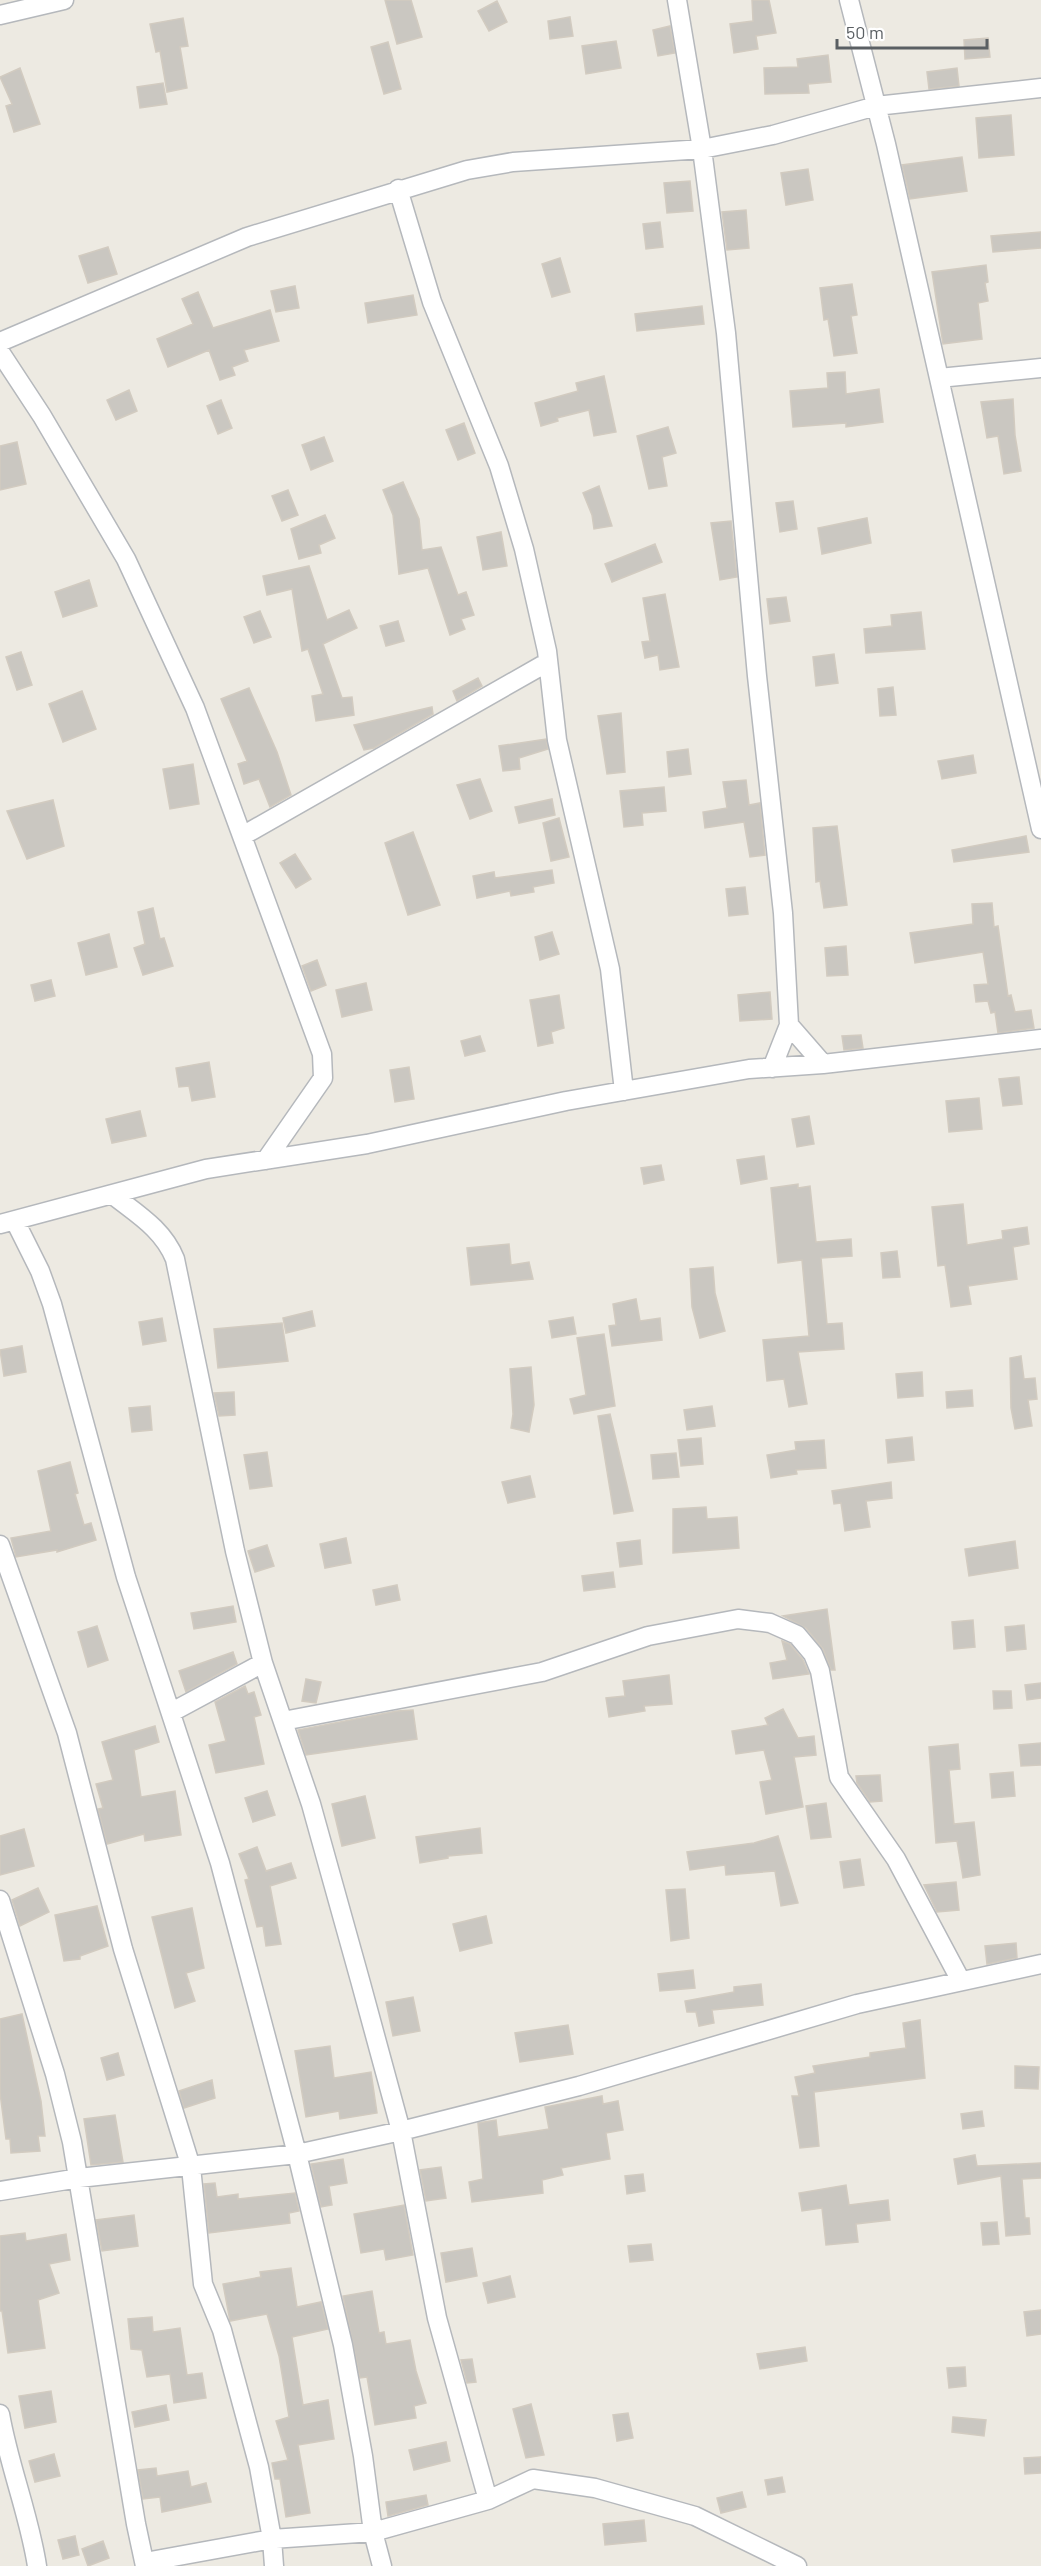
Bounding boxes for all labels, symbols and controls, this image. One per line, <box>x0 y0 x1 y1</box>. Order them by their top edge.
scale bar <box>837 12 987 50</box>
text: 50 m <box>846 21 884 43</box>

